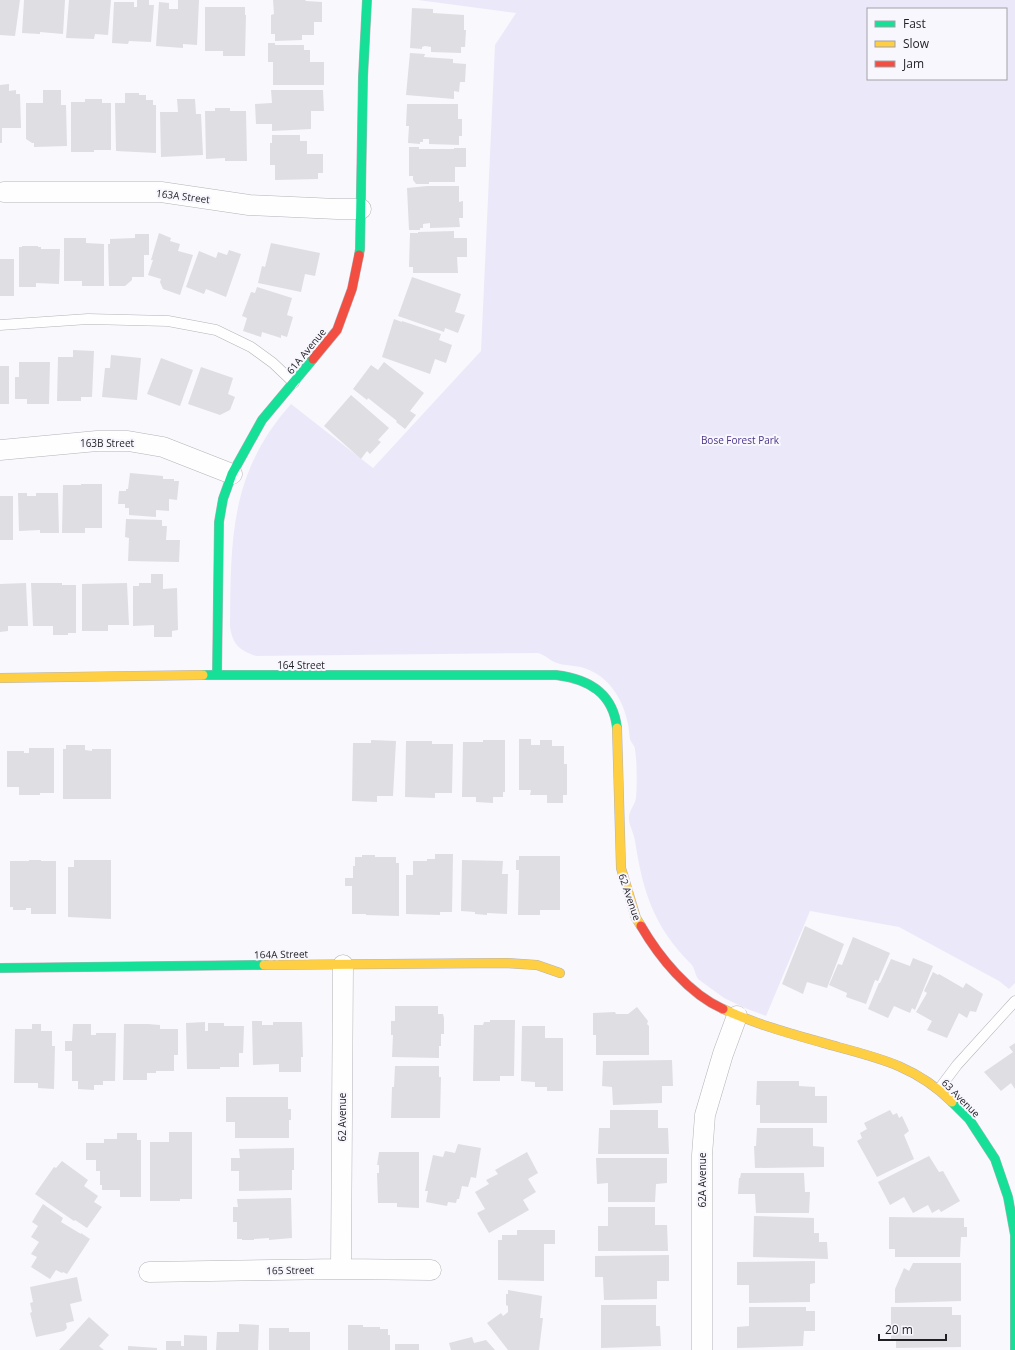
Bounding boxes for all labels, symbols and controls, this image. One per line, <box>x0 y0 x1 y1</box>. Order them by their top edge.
legend <box>867 8 1007 80</box>
text: Fast <box>903 15 926 32</box>
text: Slow <box>903 35 930 52</box>
text: Jam <box>902 55 924 72</box>
street label: 163A Street <box>155 186 211 206</box>
street label: 61A Avenue <box>283 325 329 377</box>
park label: Bose Forest Park <box>701 433 780 447</box>
street label: 163B Street <box>80 436 135 450</box>
street label: 164 Street <box>277 658 325 672</box>
street label: 62 Avenue <box>615 872 645 923</box>
street label: 164A Street <box>254 947 309 961</box>
street label: 63 Avenue <box>939 1076 983 1120</box>
street label: 62 Avenue <box>335 1092 349 1141</box>
street label: 62A Avenue <box>695 1152 709 1208</box>
street label: 165 Street <box>266 1263 314 1277</box>
scale bar <box>879 1316 946 1342</box>
text: 20 m <box>885 1321 913 1338</box>

